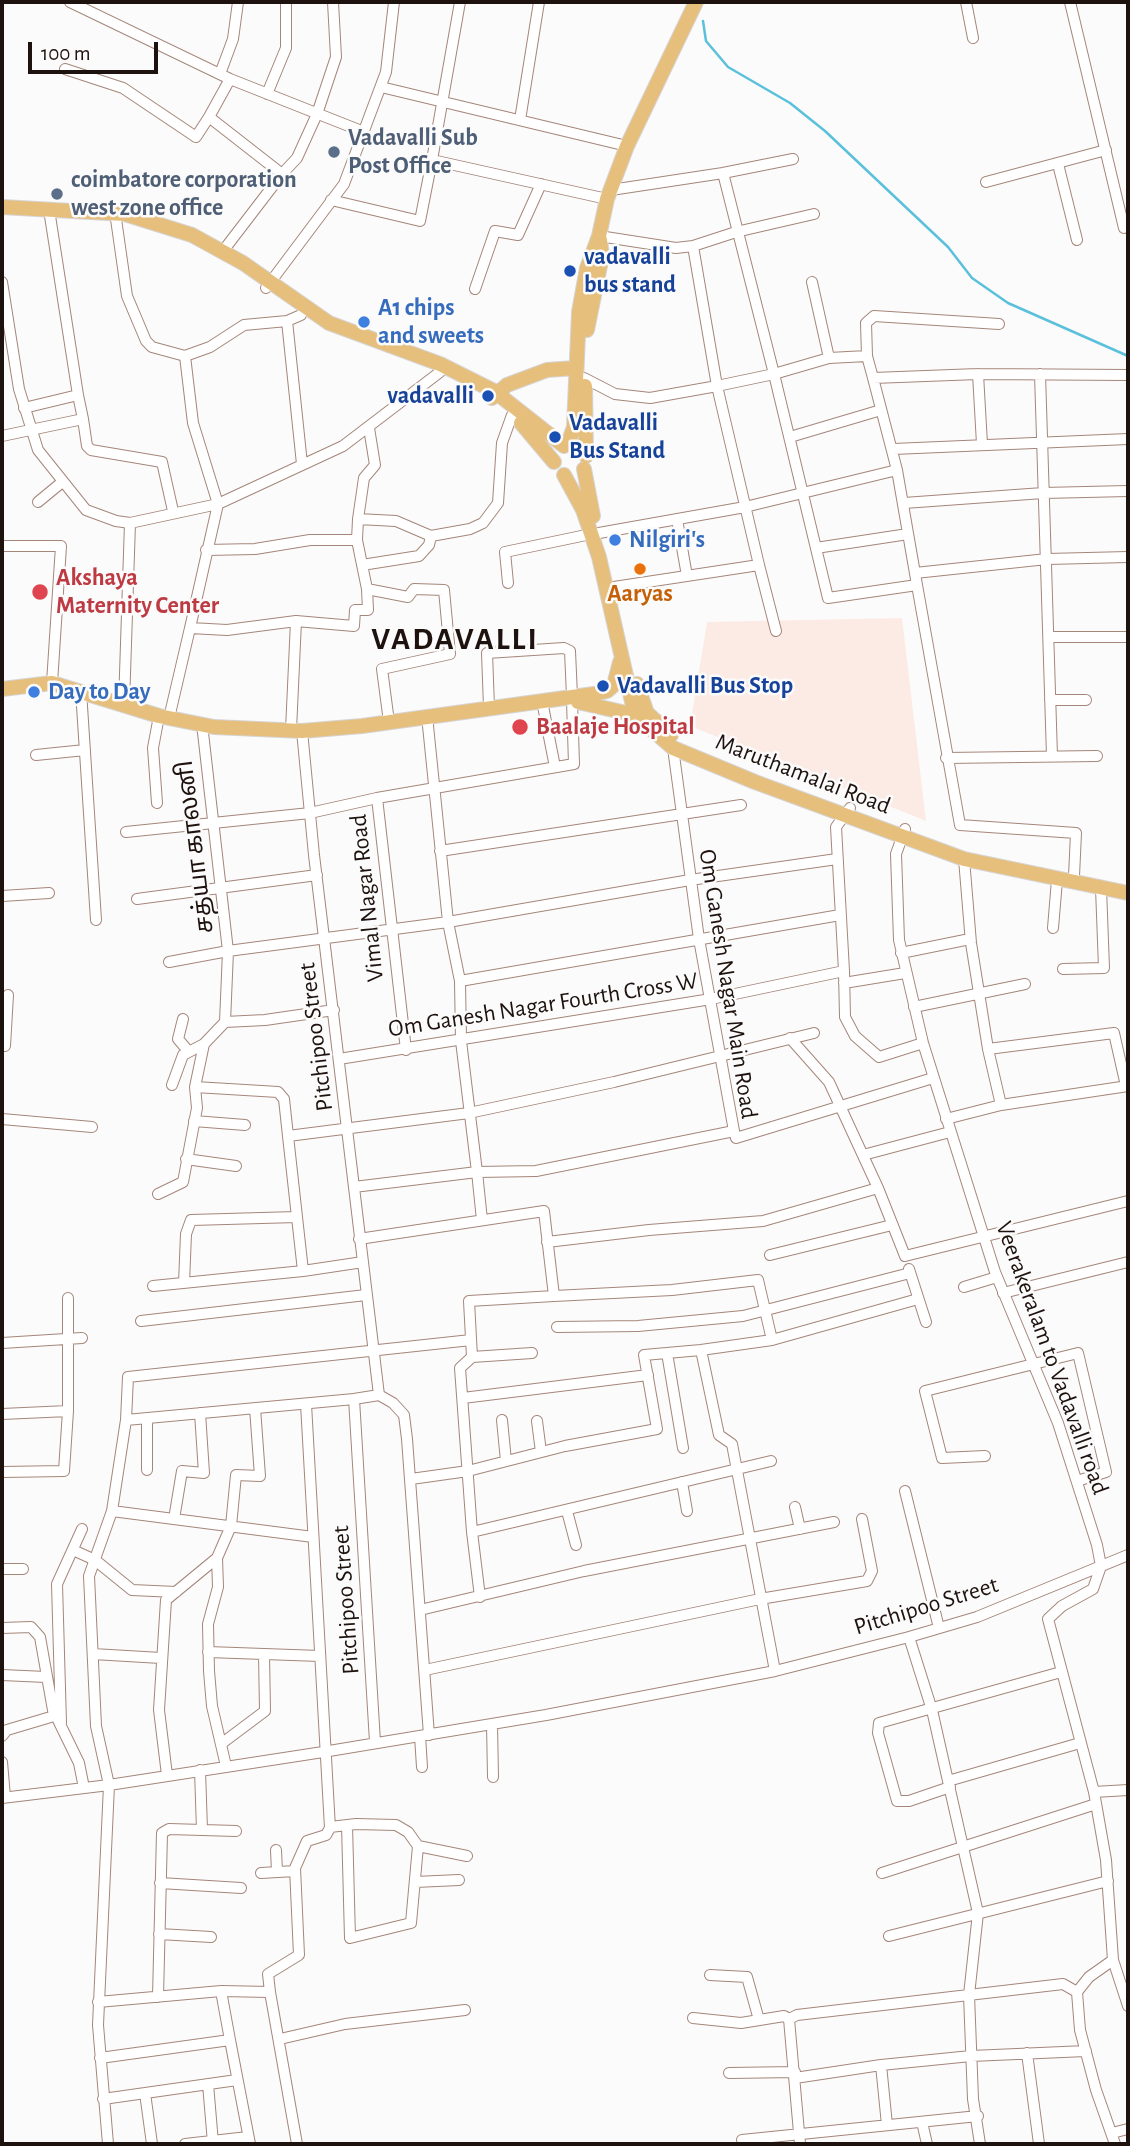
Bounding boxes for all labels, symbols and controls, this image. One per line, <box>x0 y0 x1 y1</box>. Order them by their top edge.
scale bar <box>32 28 161 72</box>
text: 100 m <box>41 43 91 64</box>
place label: Vadavalli Sub Post Office <box>348 124 478 180</box>
marker: Vadavalli Sub Post Office <box>326 144 342 160</box>
place label: coimbatore corporation west zone office <box>71 166 297 222</box>
marker: coimbatore corporation west zone office <box>49 186 65 202</box>
place label: vadavalli bus stand <box>584 243 676 299</box>
marker: vadavalli bus stand <box>562 263 578 279</box>
place label: A1 chips and sweets <box>378 294 484 350</box>
marker: A1 chips and sweets <box>356 314 372 330</box>
place label: vadavalli <box>387 382 474 410</box>
marker: vadavalli <box>480 388 496 404</box>
place label: Vadavalli Bus Stand <box>569 409 665 465</box>
marker: Vadavalli Bus Stand <box>547 429 563 445</box>
place label: Nilgiri's <box>629 526 705 554</box>
marker: Nilgiri's <box>607 532 623 548</box>
marker: Aaryas <box>632 561 648 577</box>
place label: Akshaya Maternity Center <box>56 564 219 620</box>
place label: Aaryas <box>607 580 673 608</box>
marker: Akshaya Maternity Center <box>30 582 50 602</box>
district label: VADAVALLI <box>372 620 538 658</box>
place label: Vadavalli Bus Stop <box>617 672 793 700</box>
place label: Day to Day <box>48 678 151 706</box>
marker: Vadavalli Bus Stop <box>595 678 611 694</box>
marker: Day to Day <box>26 684 42 700</box>
place label: Baalaje Hospital <box>536 713 695 741</box>
marker: Baalaje Hospital <box>510 717 530 737</box>
street label: Maruthamalai Road <box>711 727 895 821</box>
street label: சத்யா காலனி <box>170 759 220 935</box>
street label: Vimal Nagar Road <box>344 813 390 983</box>
street label: Om Ganesh Nagar Main Road <box>692 847 764 1121</box>
street label: Pitchipoo Street <box>293 961 339 1113</box>
street label: Om Ganesh Nagar Fourth Cross W <box>386 966 700 1044</box>
street label: Veerakeralam to Vadavalli road <box>989 1218 1115 1498</box>
street label: Pitchipoo Street <box>326 1524 366 1676</box>
street label: Pitchipoo Street <box>850 1570 1002 1642</box>

